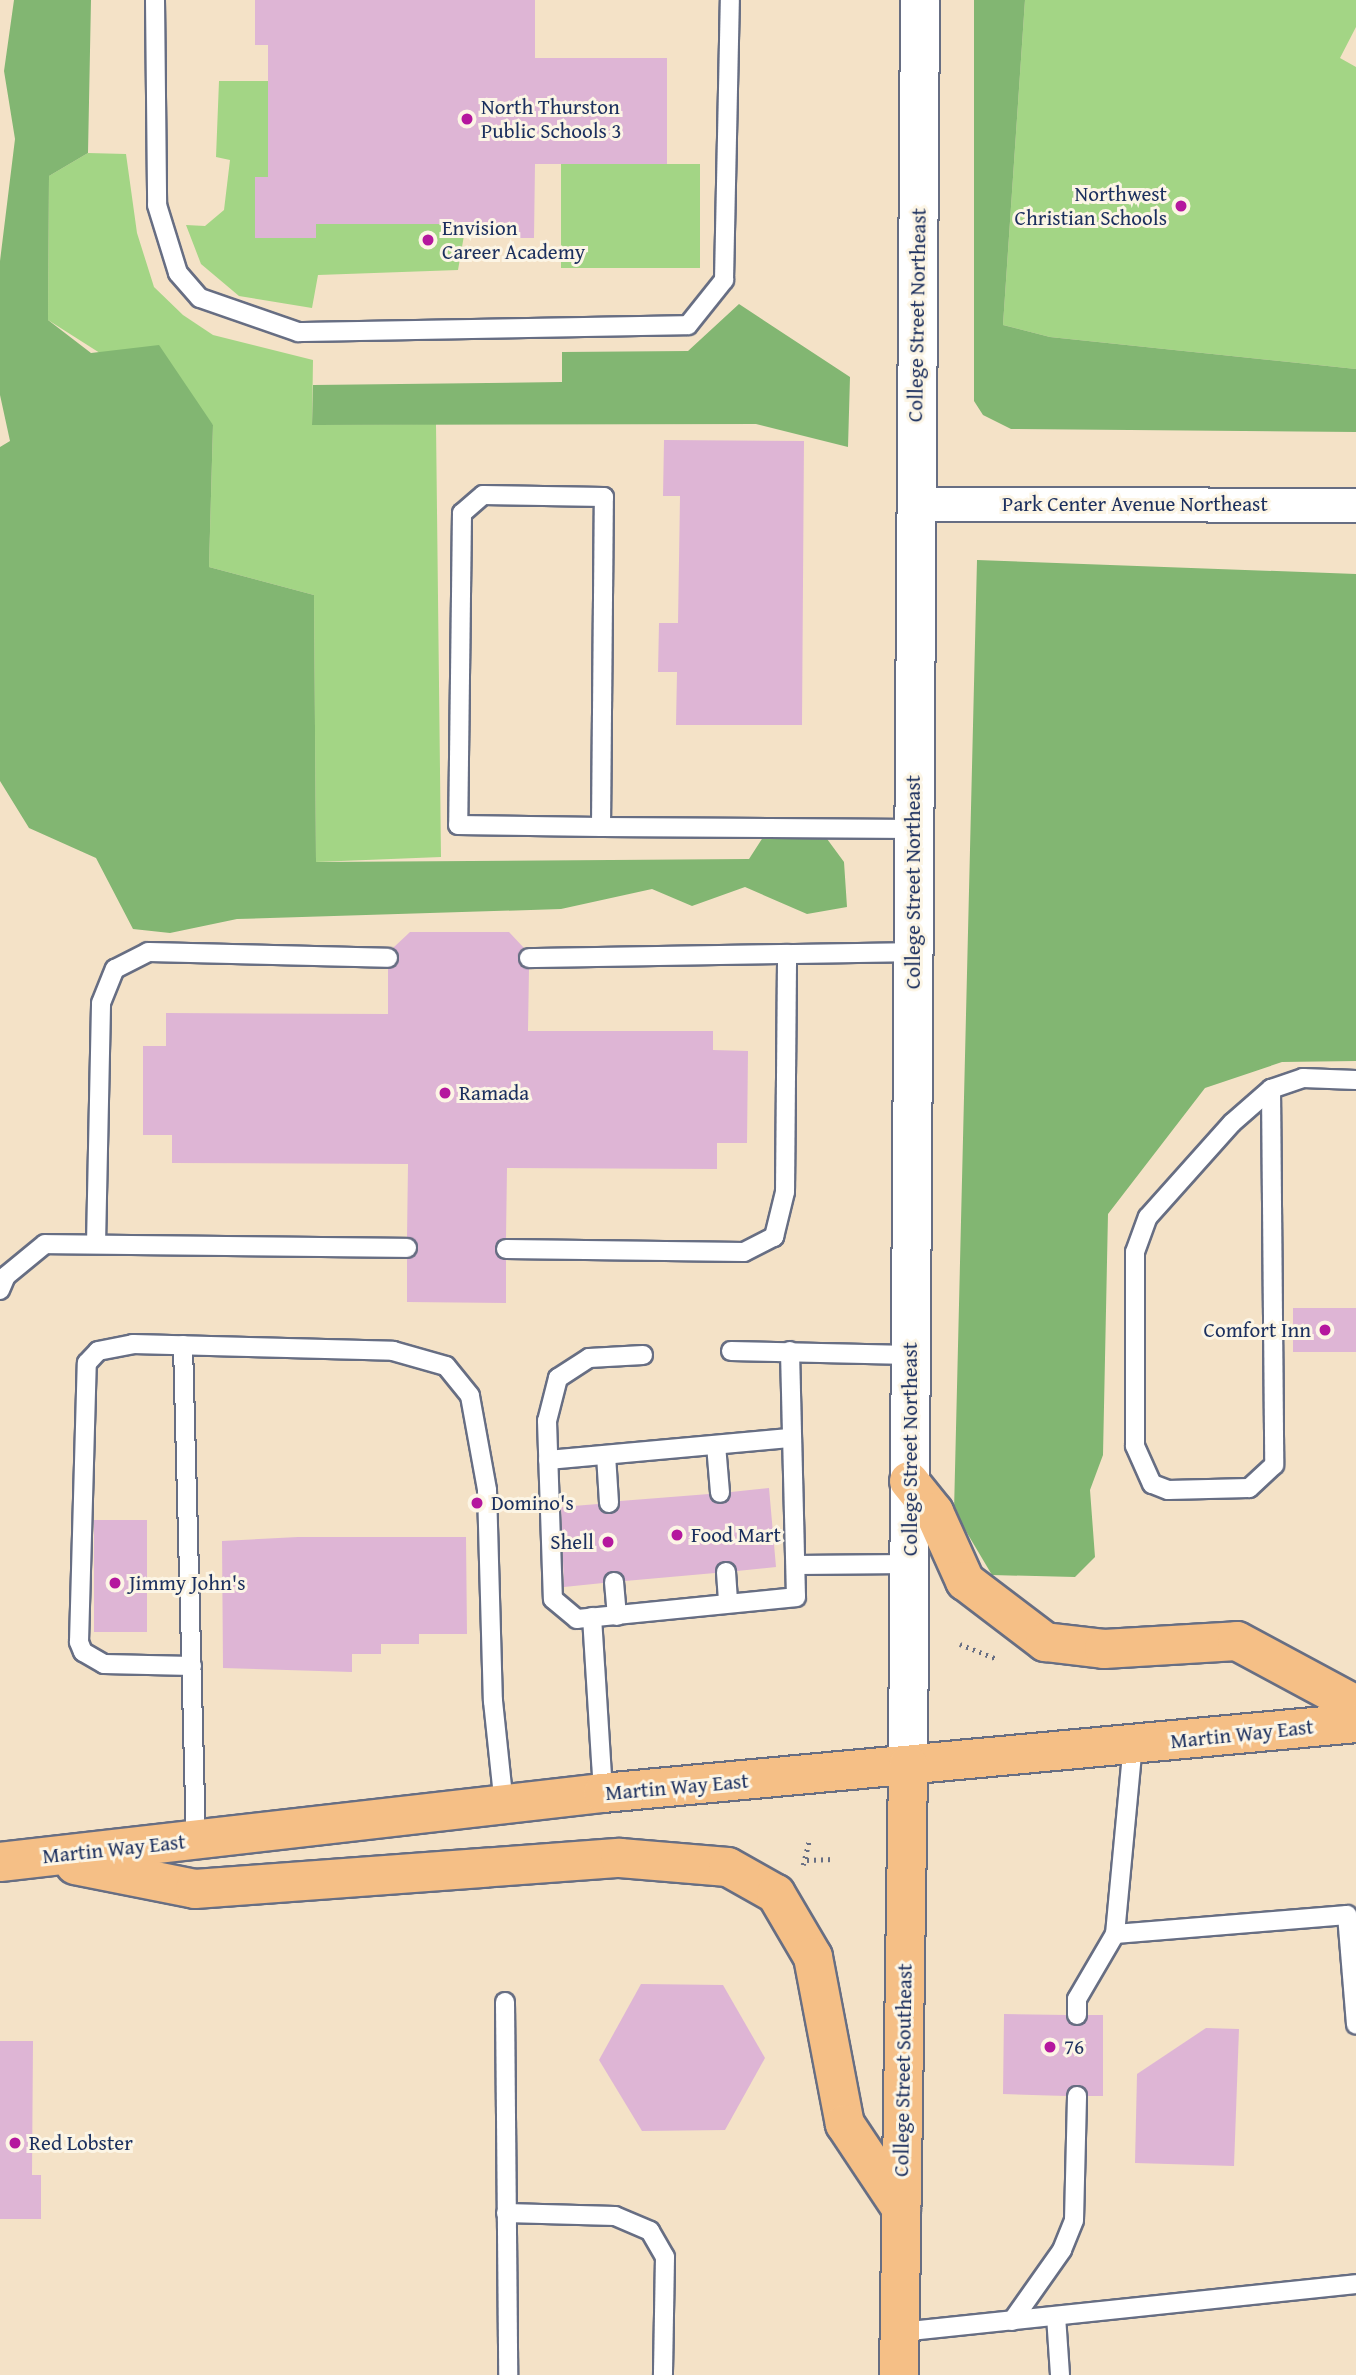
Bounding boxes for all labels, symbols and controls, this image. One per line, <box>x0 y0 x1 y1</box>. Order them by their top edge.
place label: North Thurston Public Schools 3 <box>481 94 622 144</box>
marker: North Thurston Public Schools 3 <box>459 111 475 127</box>
place label: Northwest Christian Schools <box>1015 181 1167 231</box>
marker: Northwest Christian Schools <box>1173 198 1189 214</box>
street label: College Street Northeast <box>903 208 931 422</box>
place label: Envision Career Academy <box>442 215 585 265</box>
marker: Envision Career Academy <box>420 232 436 248</box>
street label: Park Center Avenue Northeast <box>1002 491 1268 517</box>
street label: College Street Northeast <box>900 775 926 989</box>
place label: Ramada <box>459 1080 529 1106</box>
marker: Ramada <box>437 1085 453 1101</box>
place label: Comfort Inn <box>1204 1317 1311 1343</box>
marker: Comfort Inn <box>1317 1322 1333 1338</box>
street label: College Street Northeast <box>897 1342 923 1556</box>
place label: Domino's <box>491 1490 574 1516</box>
marker: Domino's <box>469 1495 485 1511</box>
place label: Food Mart <box>691 1522 781 1548</box>
marker: Food Mart <box>669 1527 685 1543</box>
place label: Shell <box>550 1529 594 1555</box>
marker: Shell <box>600 1534 616 1550</box>
place label: Jimmy John's <box>129 1570 246 1596</box>
marker: Jimmy John's <box>107 1575 123 1591</box>
street label: Martin Way East <box>1169 1714 1315 1754</box>
street label: Martin Way East <box>604 1768 750 1806</box>
street label: Martin Way East <box>41 1829 187 1869</box>
street label: College Street Southeast <box>889 1963 917 2177</box>
place label: 76 <box>1064 2034 1084 2060</box>
marker: 76 <box>1042 2039 1058 2055</box>
place label: Red Lobster <box>29 2130 133 2156</box>
marker: Red Lobster <box>7 2135 23 2151</box>

